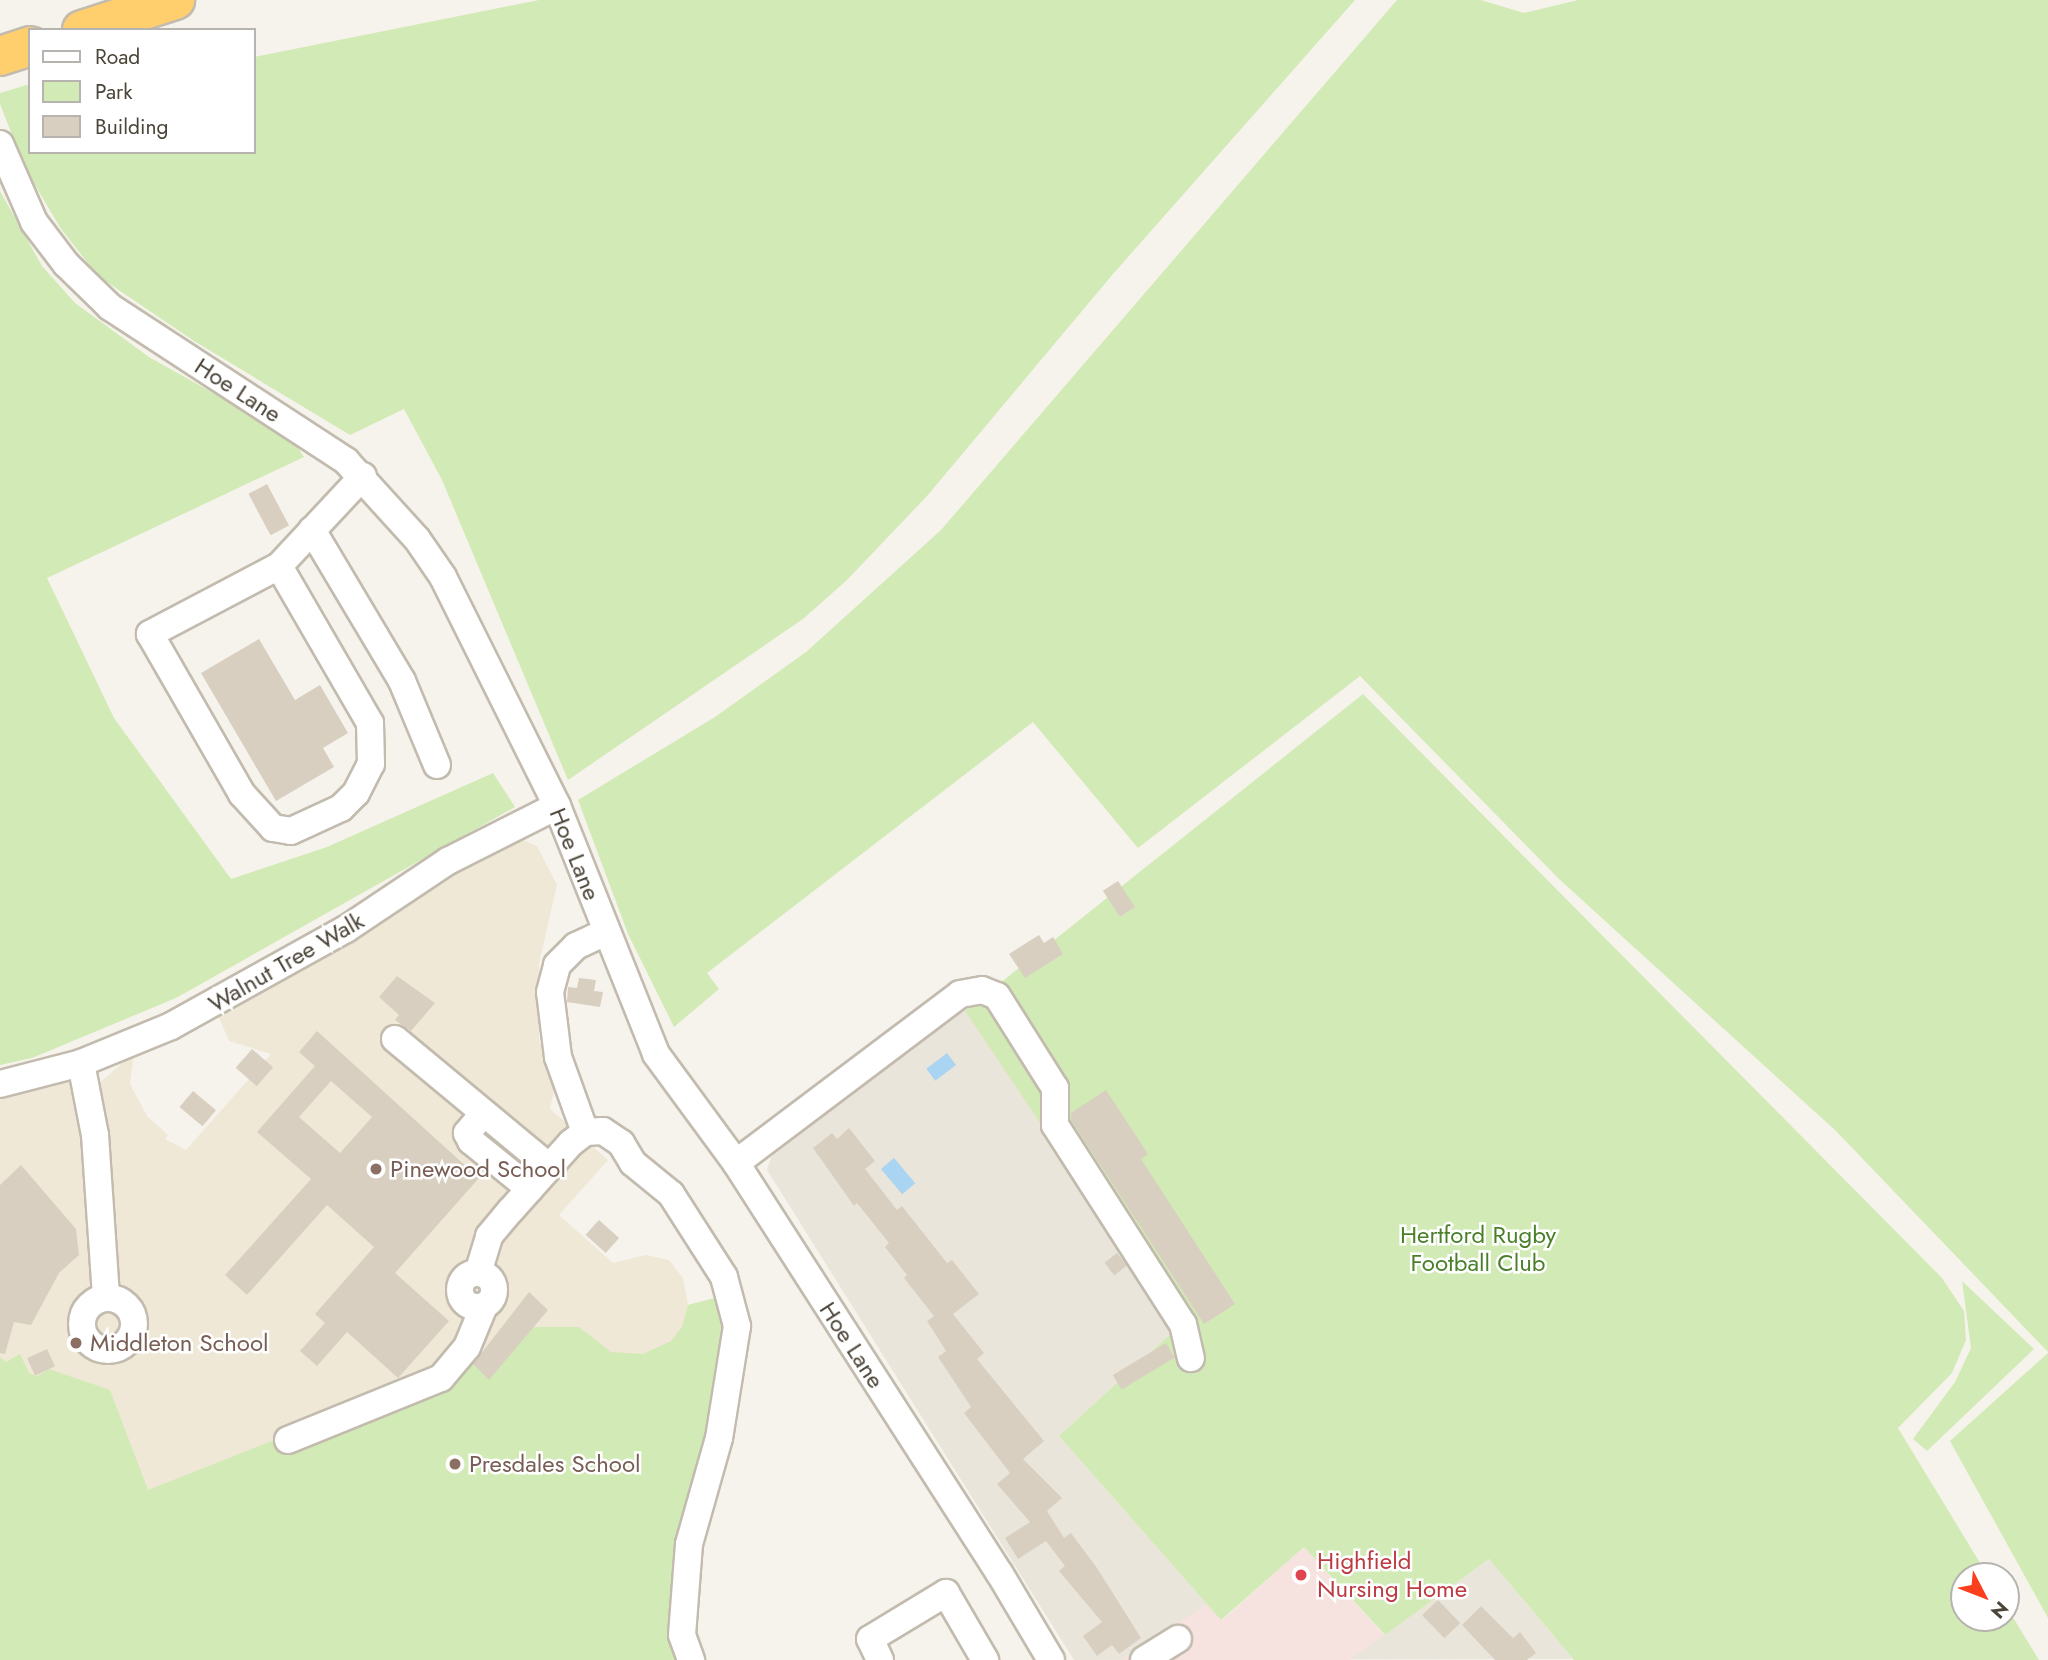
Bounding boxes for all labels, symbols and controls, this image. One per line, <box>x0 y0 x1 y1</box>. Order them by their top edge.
legend <box>28 28 256 154</box>
text: Road <box>95 42 140 72</box>
text: Park <box>95 77 132 107</box>
text: Building <box>95 112 168 142</box>
street label: Hoe Lane <box>189 351 287 429</box>
street label: Hoe Lane <box>543 804 607 904</box>
street label: Walnut Tree Walk <box>203 906 369 1018</box>
place label: Pinewood School <box>390 1155 566 1183</box>
marker: Pinewood School <box>368 1161 384 1177</box>
park label: Hertford Rugby Football Club <box>1400 1221 1556 1277</box>
street label: Hoe Lane <box>813 1296 891 1394</box>
place label: Middleton School <box>90 1329 269 1357</box>
marker: Middleton School <box>68 1335 84 1351</box>
place label: Presdales School <box>469 1450 641 1478</box>
marker: Presdales School <box>447 1456 463 1472</box>
place label: Highfield Nursing Home <box>1317 1547 1467 1603</box>
north arrow <box>1950 1562 2020 1632</box>
marker: Highfield Nursing Home <box>1291 1565 1311 1585</box>
text: N <box>1984 1595 2015 1625</box>

